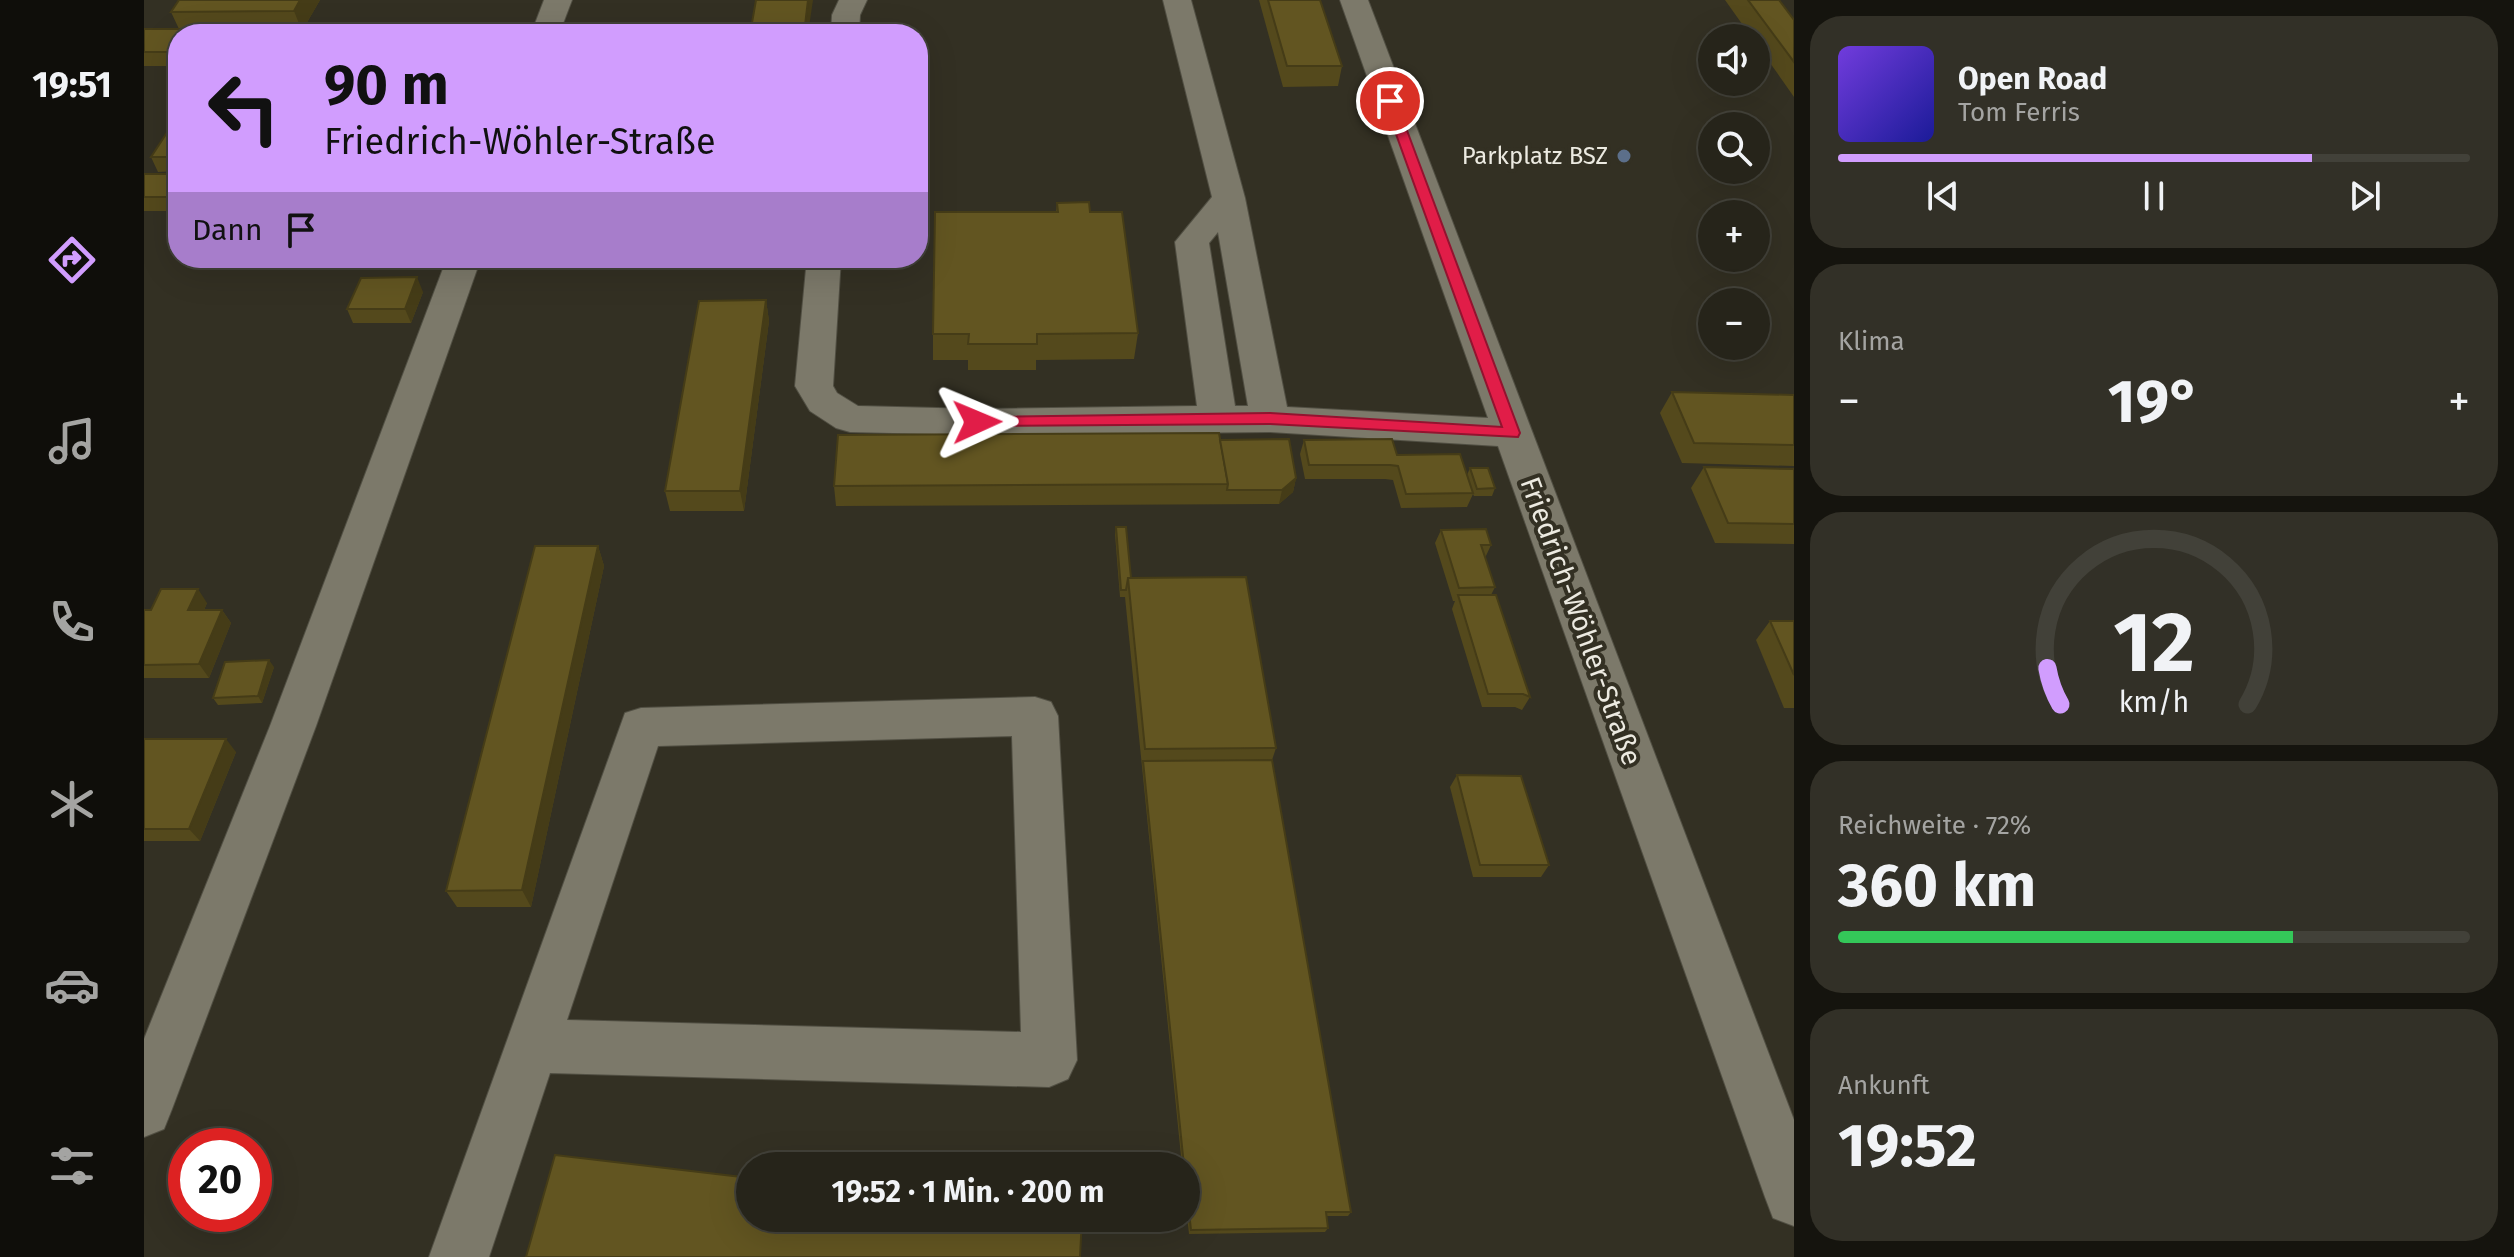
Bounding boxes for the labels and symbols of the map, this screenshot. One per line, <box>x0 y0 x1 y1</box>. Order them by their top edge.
pin <box>1356 67 1424 135</box>
place label: Parkplatz BSZ <box>1462 142 1608 170</box>
marker: Parkplatz BSZ <box>1615 147 1633 165</box>
position arrow <box>935 380 1019 464</box>
street label: Friedrich-Wöhler-Straße <box>1513 472 1649 770</box>
speed limit sign: 20 <box>168 1128 272 1232</box>

